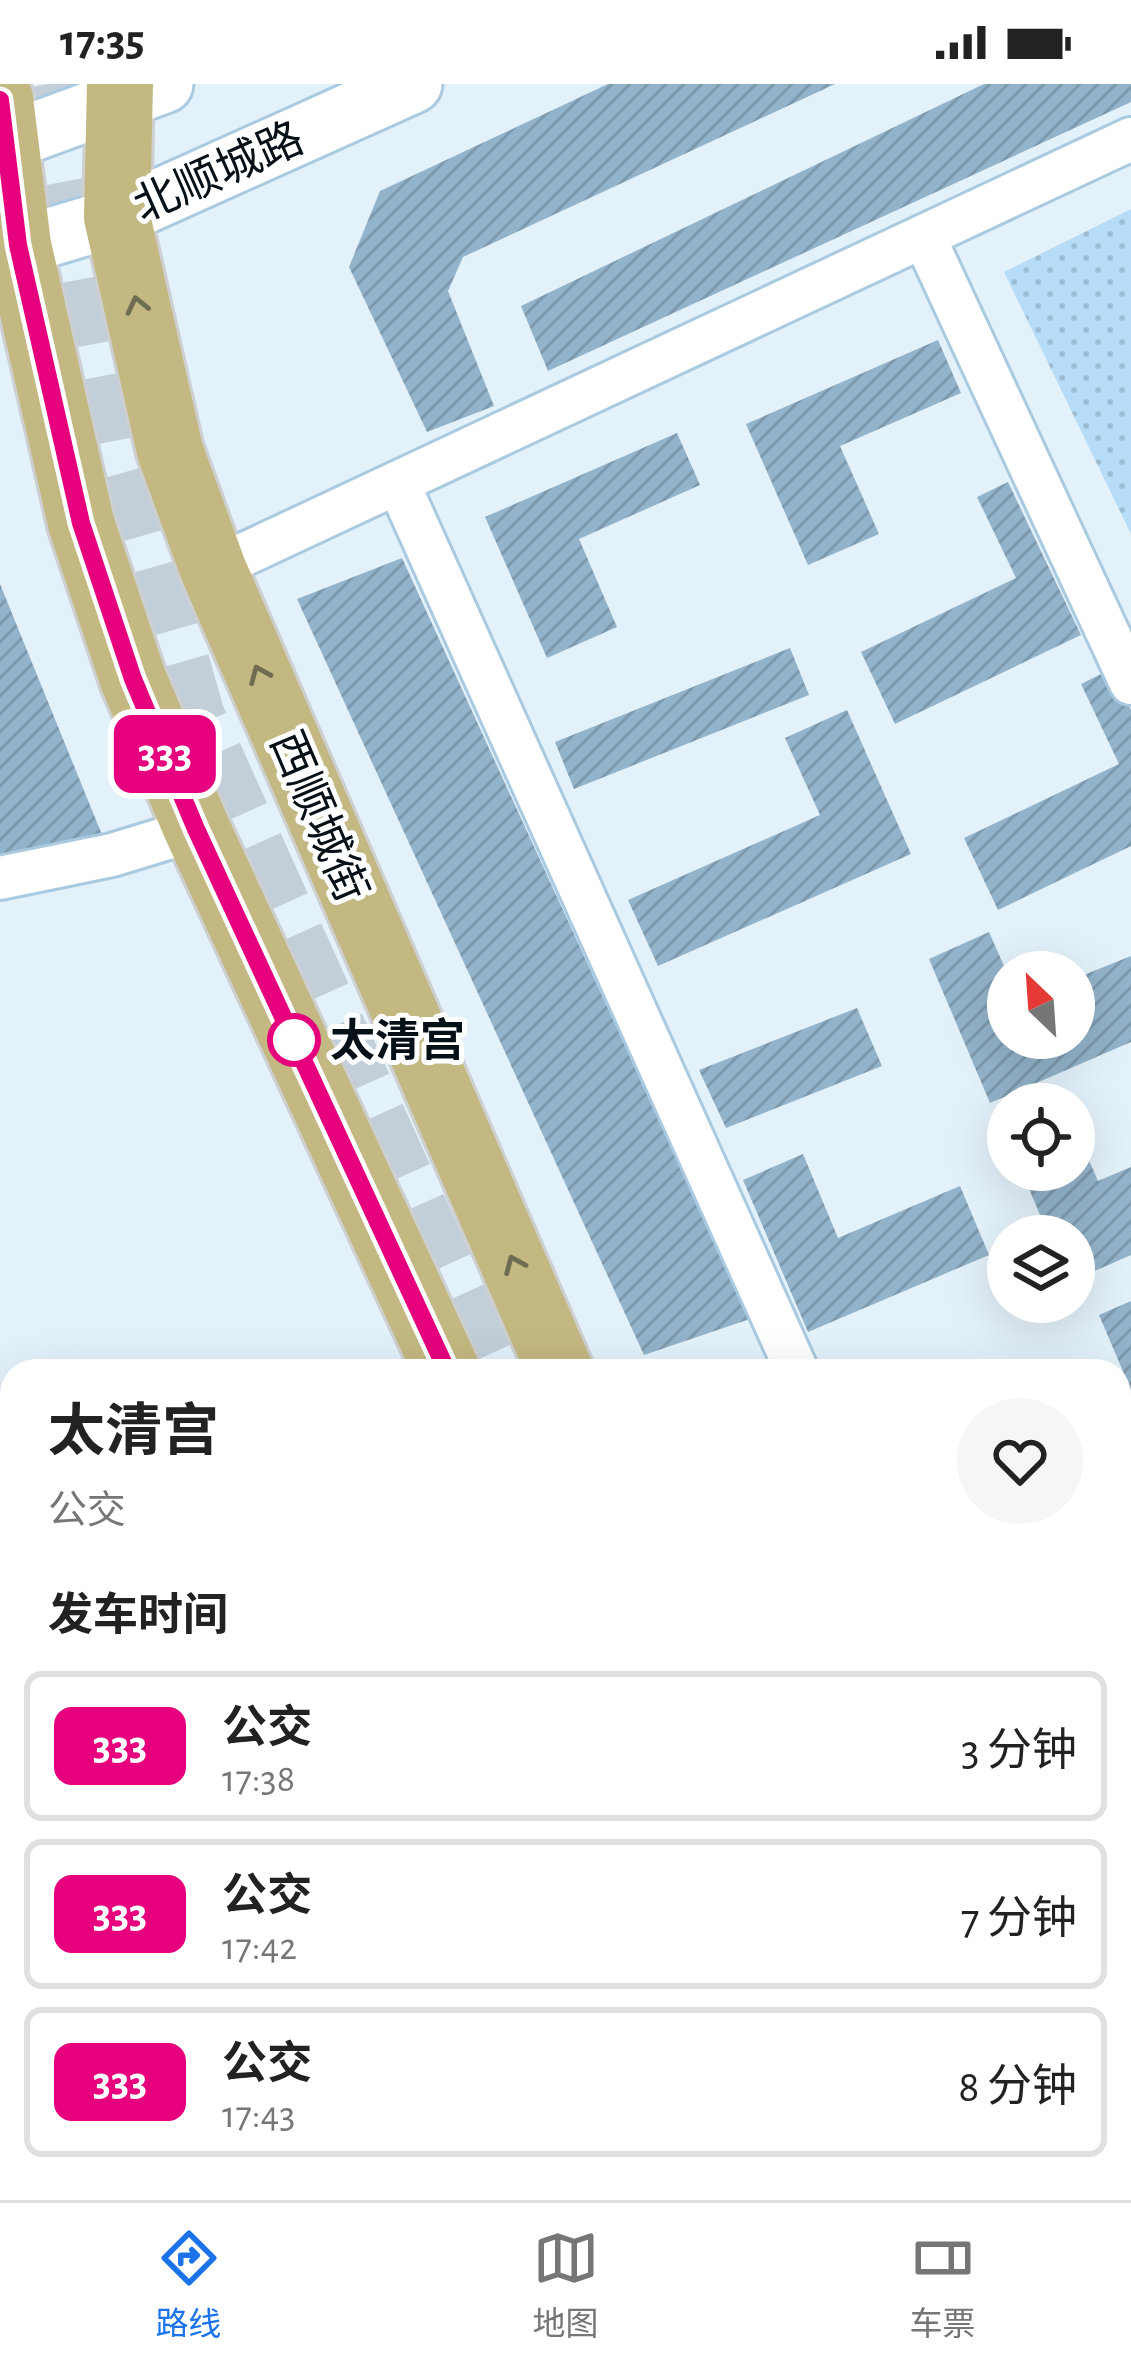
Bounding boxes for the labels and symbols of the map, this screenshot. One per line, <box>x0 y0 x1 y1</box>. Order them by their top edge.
street label: 北顺城路 <box>127 114 310 230</box>
one-way arrow <box>126 296 151 316</box>
one-way arrow <box>249 665 273 687</box>
line badge: 333 <box>96 715 234 793</box>
street label: 西顺城街 <box>262 725 375 909</box>
north arrow <box>987 951 1095 1059</box>
marker: 太清宫 <box>269 1015 319 1065</box>
place label: 太清宫 <box>330 1017 465 1065</box>
one-way arrow <box>504 1254 528 1276</box>

